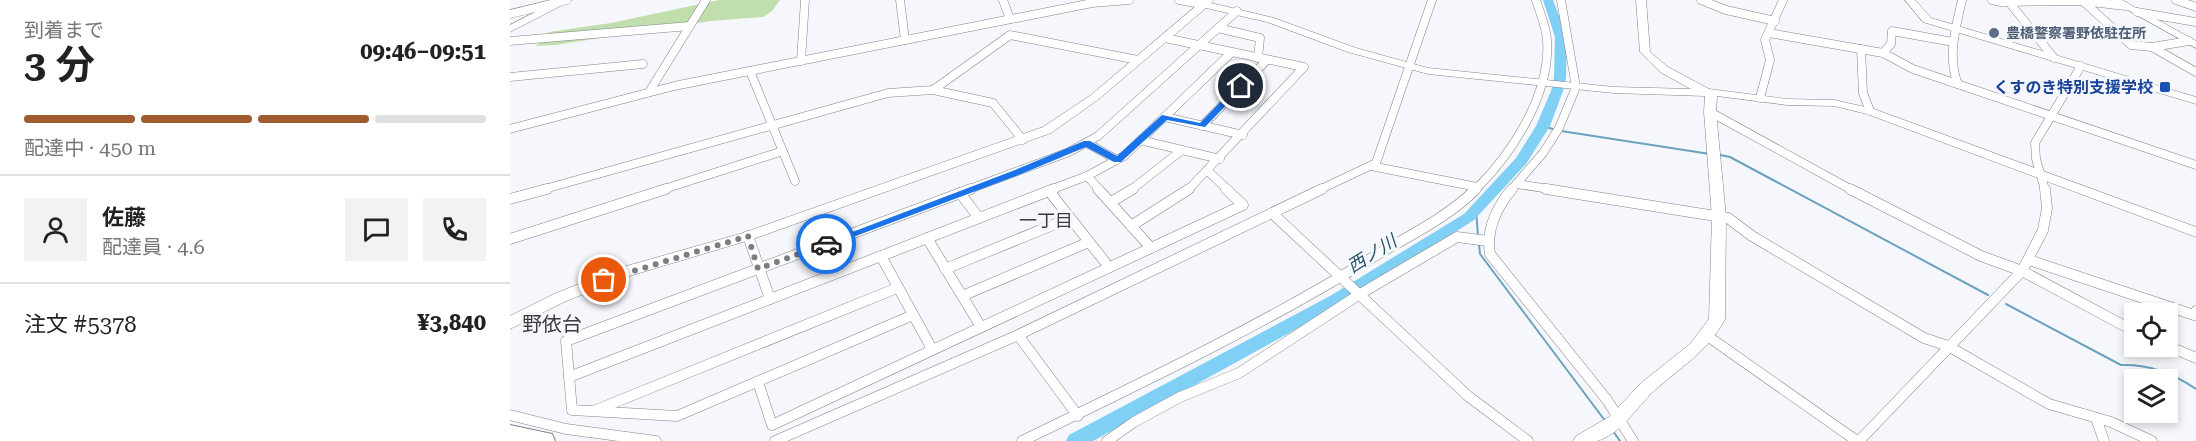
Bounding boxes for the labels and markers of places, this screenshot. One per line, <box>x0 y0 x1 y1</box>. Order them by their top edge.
place label: 豊橋警察署野依駐在所 <box>2006 25 2146 41</box>
marker: 豊橋警察署野依駐在所 <box>1987 26 2001 40</box>
pin <box>1215 60 1266 111</box>
place label: くすのき特別支援学校 <box>1993 78 2153 97</box>
marker: くすのき特別支援学校 <box>2158 80 2172 94</box>
pin <box>578 254 629 305</box>

